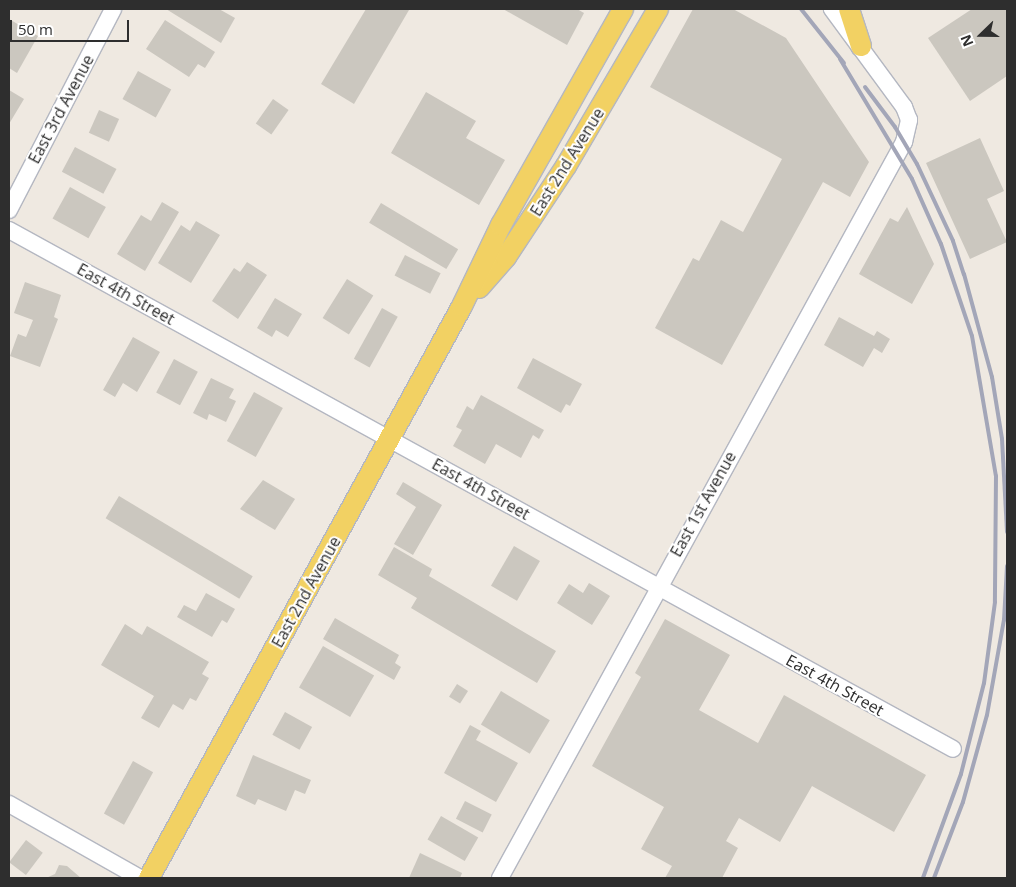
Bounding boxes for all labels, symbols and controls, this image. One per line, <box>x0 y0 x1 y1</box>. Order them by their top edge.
scale bar <box>12 10 131 42</box>
north arrow <box>956 10 1006 60</box>
text: 50 m <box>18 19 53 39</box>
text: N <box>956 32 978 50</box>
street label: East 3rd Avenue <box>24 51 98 167</box>
street label: East 2nd Avenue <box>526 104 608 220</box>
street label: East 4th Street <box>74 259 178 329</box>
street label: East 1st Avenue <box>666 448 740 560</box>
street label: East 4th Street <box>429 454 533 524</box>
street label: East 2nd Avenue <box>268 533 344 651</box>
street label: East 4th Street <box>783 650 887 720</box>

